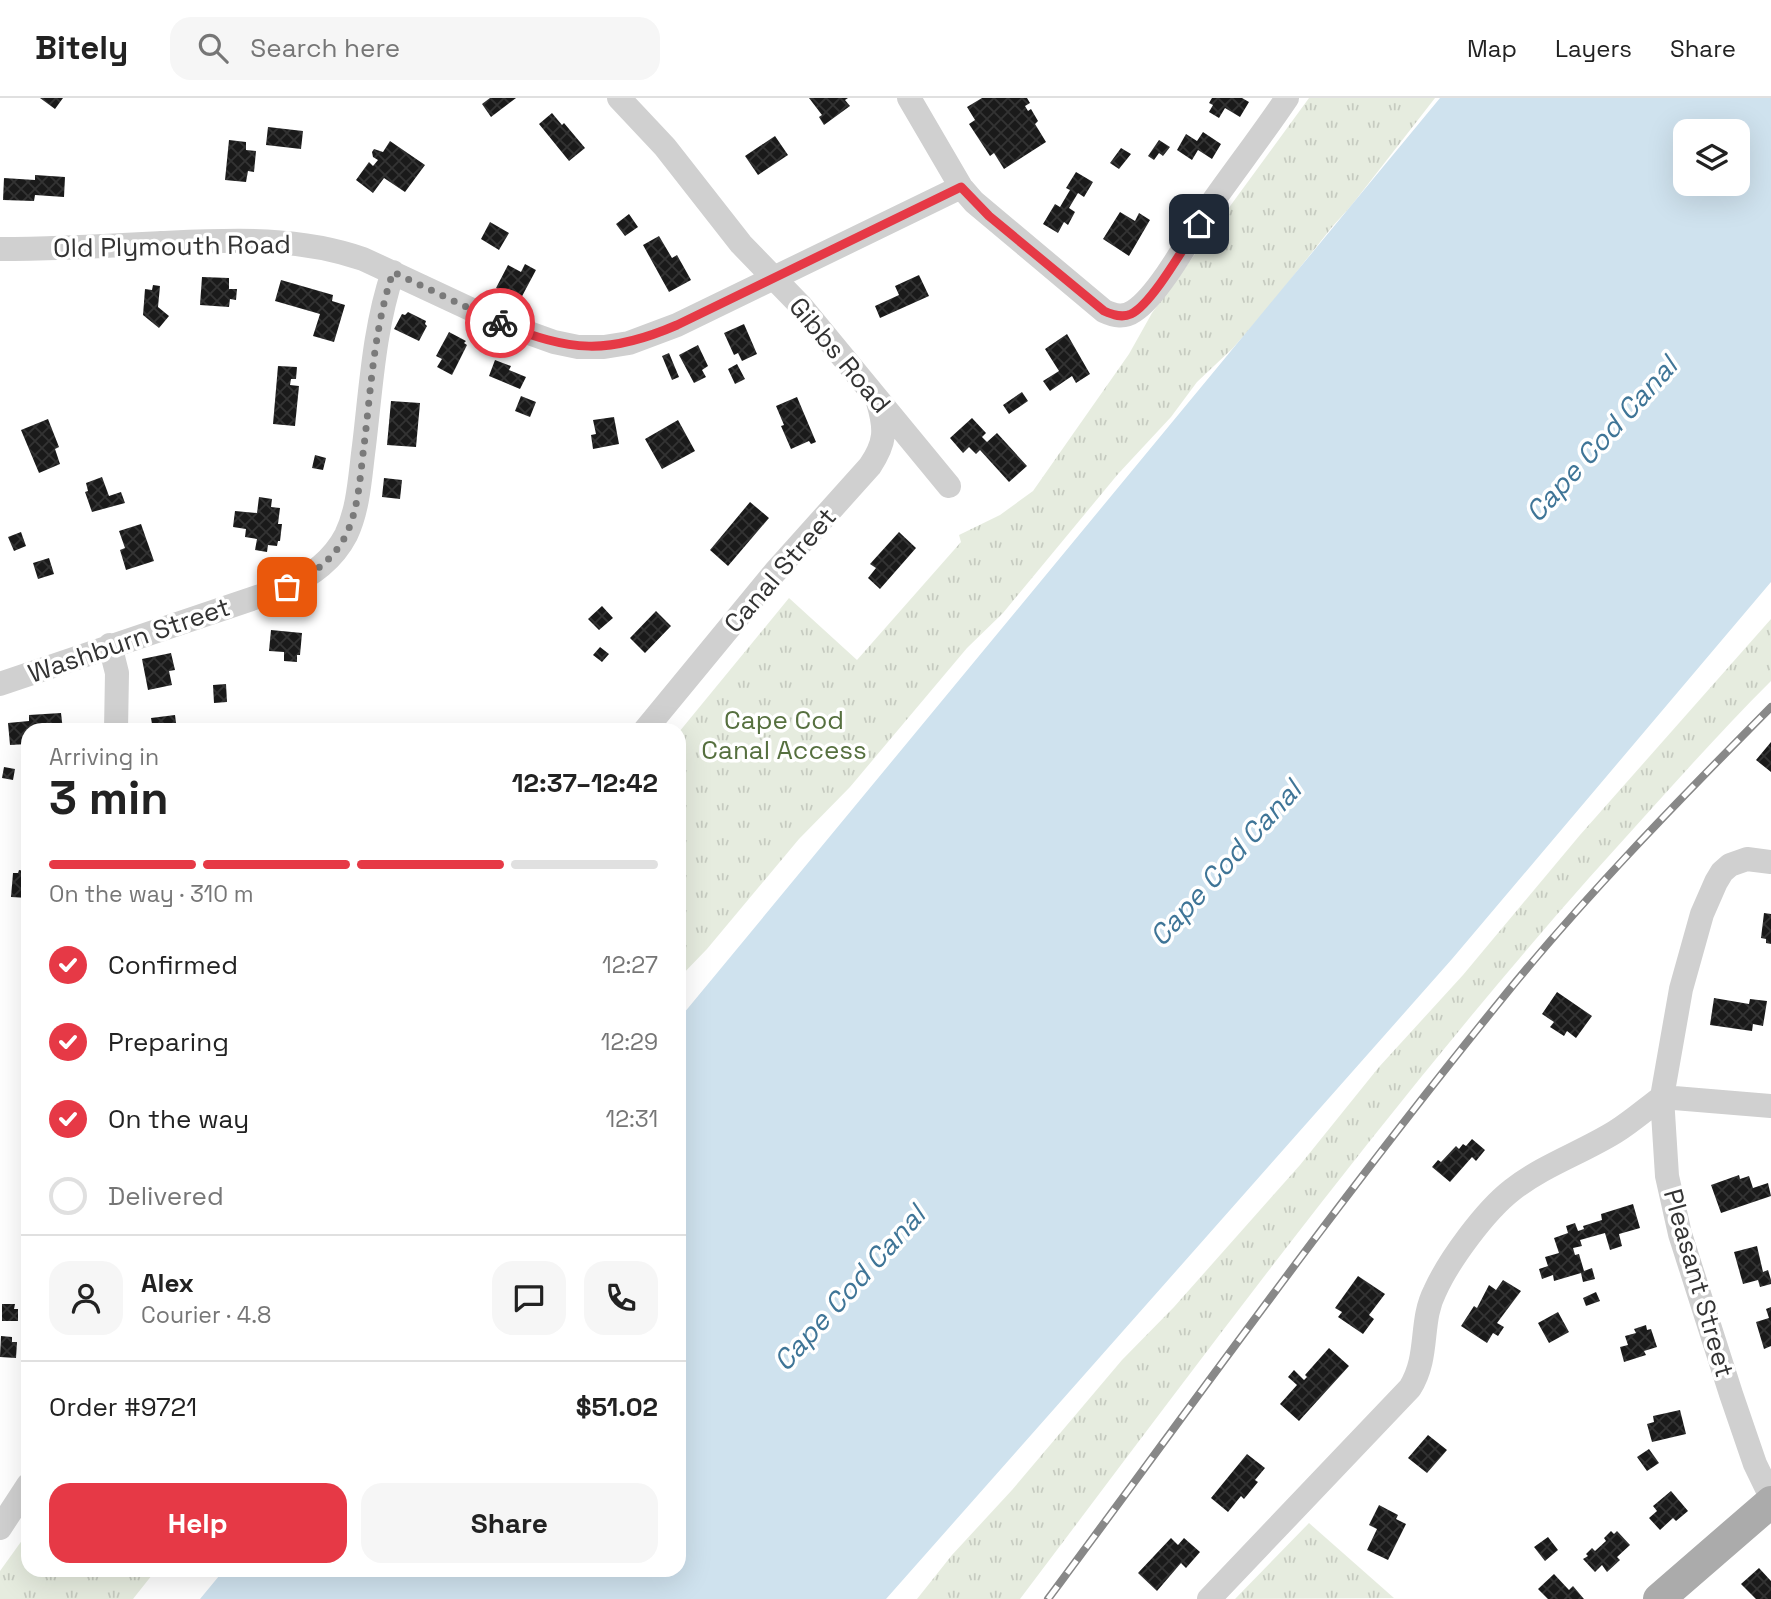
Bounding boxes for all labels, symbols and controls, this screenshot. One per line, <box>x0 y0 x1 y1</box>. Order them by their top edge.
search box <box>170 17 660 80</box>
text: Bitely <box>35 27 128 69</box>
icon: search <box>194 29 232 67</box>
text: Search here <box>250 31 400 65</box>
text: Map <box>1467 33 1517 64</box>
text: Layers <box>1555 33 1632 64</box>
text: Share <box>1670 33 1736 64</box>
map controls <box>1673 119 1750 196</box>
button: layers <box>1673 119 1750 196</box>
pin <box>1169 194 1229 254</box>
icon: home <box>1180 205 1218 243</box>
street label: Old Plymouth Road <box>53 227 291 265</box>
courier <box>465 288 535 358</box>
street label: Gibbs Road <box>782 290 898 420</box>
icon: bike <box>481 304 519 342</box>
water label: Cape Cod Canal <box>1517 346 1687 529</box>
street label: Canal Street <box>716 500 844 640</box>
pin <box>257 557 317 617</box>
icon: bag <box>268 568 306 606</box>
street label: Washburn Street <box>23 589 235 691</box>
park label: Cape Cod Canal Access <box>701 703 867 767</box>
text: Arriving in <box>49 742 159 772</box>
text: 12:37–12:42 <box>512 766 658 800</box>
text: 3 min <box>49 769 169 827</box>
water label: Cape Cod Canal <box>1141 770 1311 953</box>
text: On the way · 310 m <box>49 879 254 909</box>
icon: check <box>49 946 87 984</box>
text: Confirmed <box>108 948 238 982</box>
text: 12:27 <box>602 950 658 980</box>
icon: check <box>49 1023 87 1061</box>
text: Preparing <box>108 1025 229 1059</box>
text: 12:29 <box>601 1027 658 1057</box>
icon: check <box>49 1100 87 1138</box>
text: On the way <box>108 1102 249 1136</box>
text: 12:31 <box>606 1104 658 1134</box>
text: Delivered <box>108 1179 224 1213</box>
street label: Pleasant Street <box>1656 1185 1742 1381</box>
water label: Cape Cod Canal <box>765 1195 935 1378</box>
button: person <box>49 1261 123 1335</box>
button: chat <box>492 1261 566 1335</box>
button: phone <box>584 1261 658 1335</box>
text: Alex <box>141 1266 194 1300</box>
text: Courier · 4.8 <box>141 1300 271 1330</box>
text: Order #9721 <box>49 1390 197 1424</box>
text: $51.02 <box>576 1390 658 1424</box>
button: Help <box>49 1483 347 1563</box>
button: Share <box>361 1483 658 1563</box>

